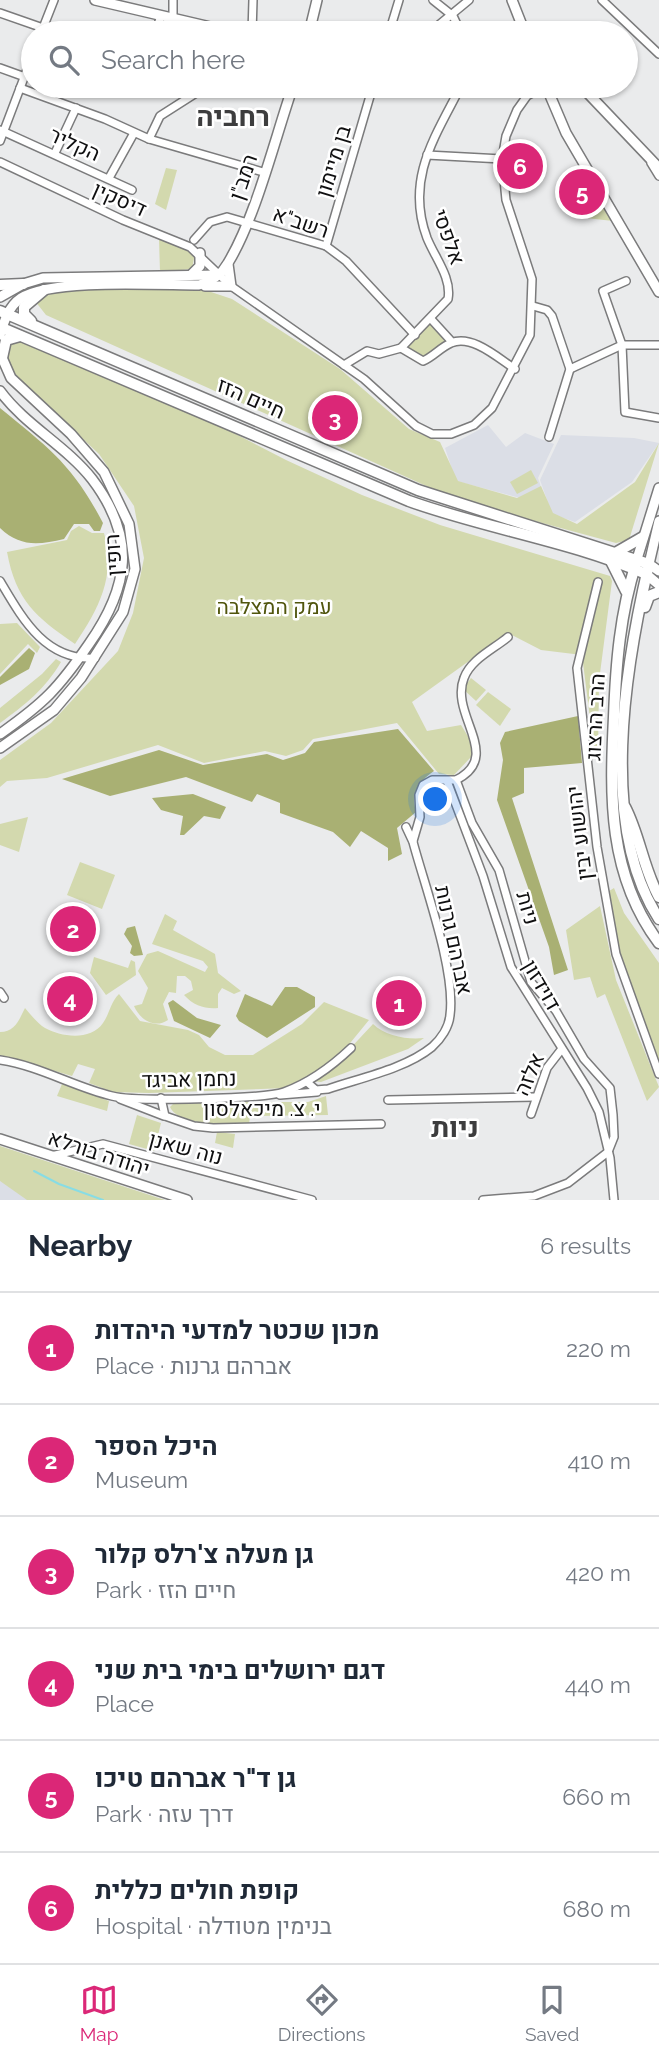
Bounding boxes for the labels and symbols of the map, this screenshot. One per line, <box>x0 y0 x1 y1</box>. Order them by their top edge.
district label: רחביה <box>196 100 270 133</box>
street label: הקליר <box>46 122 104 166</box>
street label: בן מיימון <box>310 122 356 200</box>
pin: 6 <box>497 140 543 192</box>
street label: רמב"ן <box>224 151 262 203</box>
pin: 5 <box>559 166 605 218</box>
street label: דיסקין <box>89 176 151 222</box>
street label: רשב"א <box>270 201 332 243</box>
street label: אלפסי <box>427 206 471 268</box>
street label: חיים הזז <box>213 372 289 424</box>
pin: 3 <box>312 392 358 444</box>
street label: רופין <box>99 533 127 577</box>
park label: עמק המצלבה <box>216 594 332 619</box>
street label: הרב הרצוג <box>580 673 610 761</box>
your location <box>418 782 452 816</box>
street label: יהושוע יבין <box>561 784 597 882</box>
street label: אברהם גרנות <box>430 883 478 997</box>
street label: ניות <box>511 889 545 927</box>
pin: 2 <box>50 903 96 955</box>
street label: דוידזון <box>518 955 566 1015</box>
pin: 4 <box>47 973 93 1025</box>
pin: 1 <box>376 977 422 1029</box>
street label: אלזה <box>509 1049 549 1099</box>
street label: נחמן אביגד <box>141 1066 237 1092</box>
street label: י. צ. מיכאלסון <box>203 1096 321 1121</box>
district label: ניות <box>431 1111 479 1144</box>
street label: יהודה בורלא <box>45 1125 153 1181</box>
street label: נוה שאנן <box>146 1126 226 1170</box>

